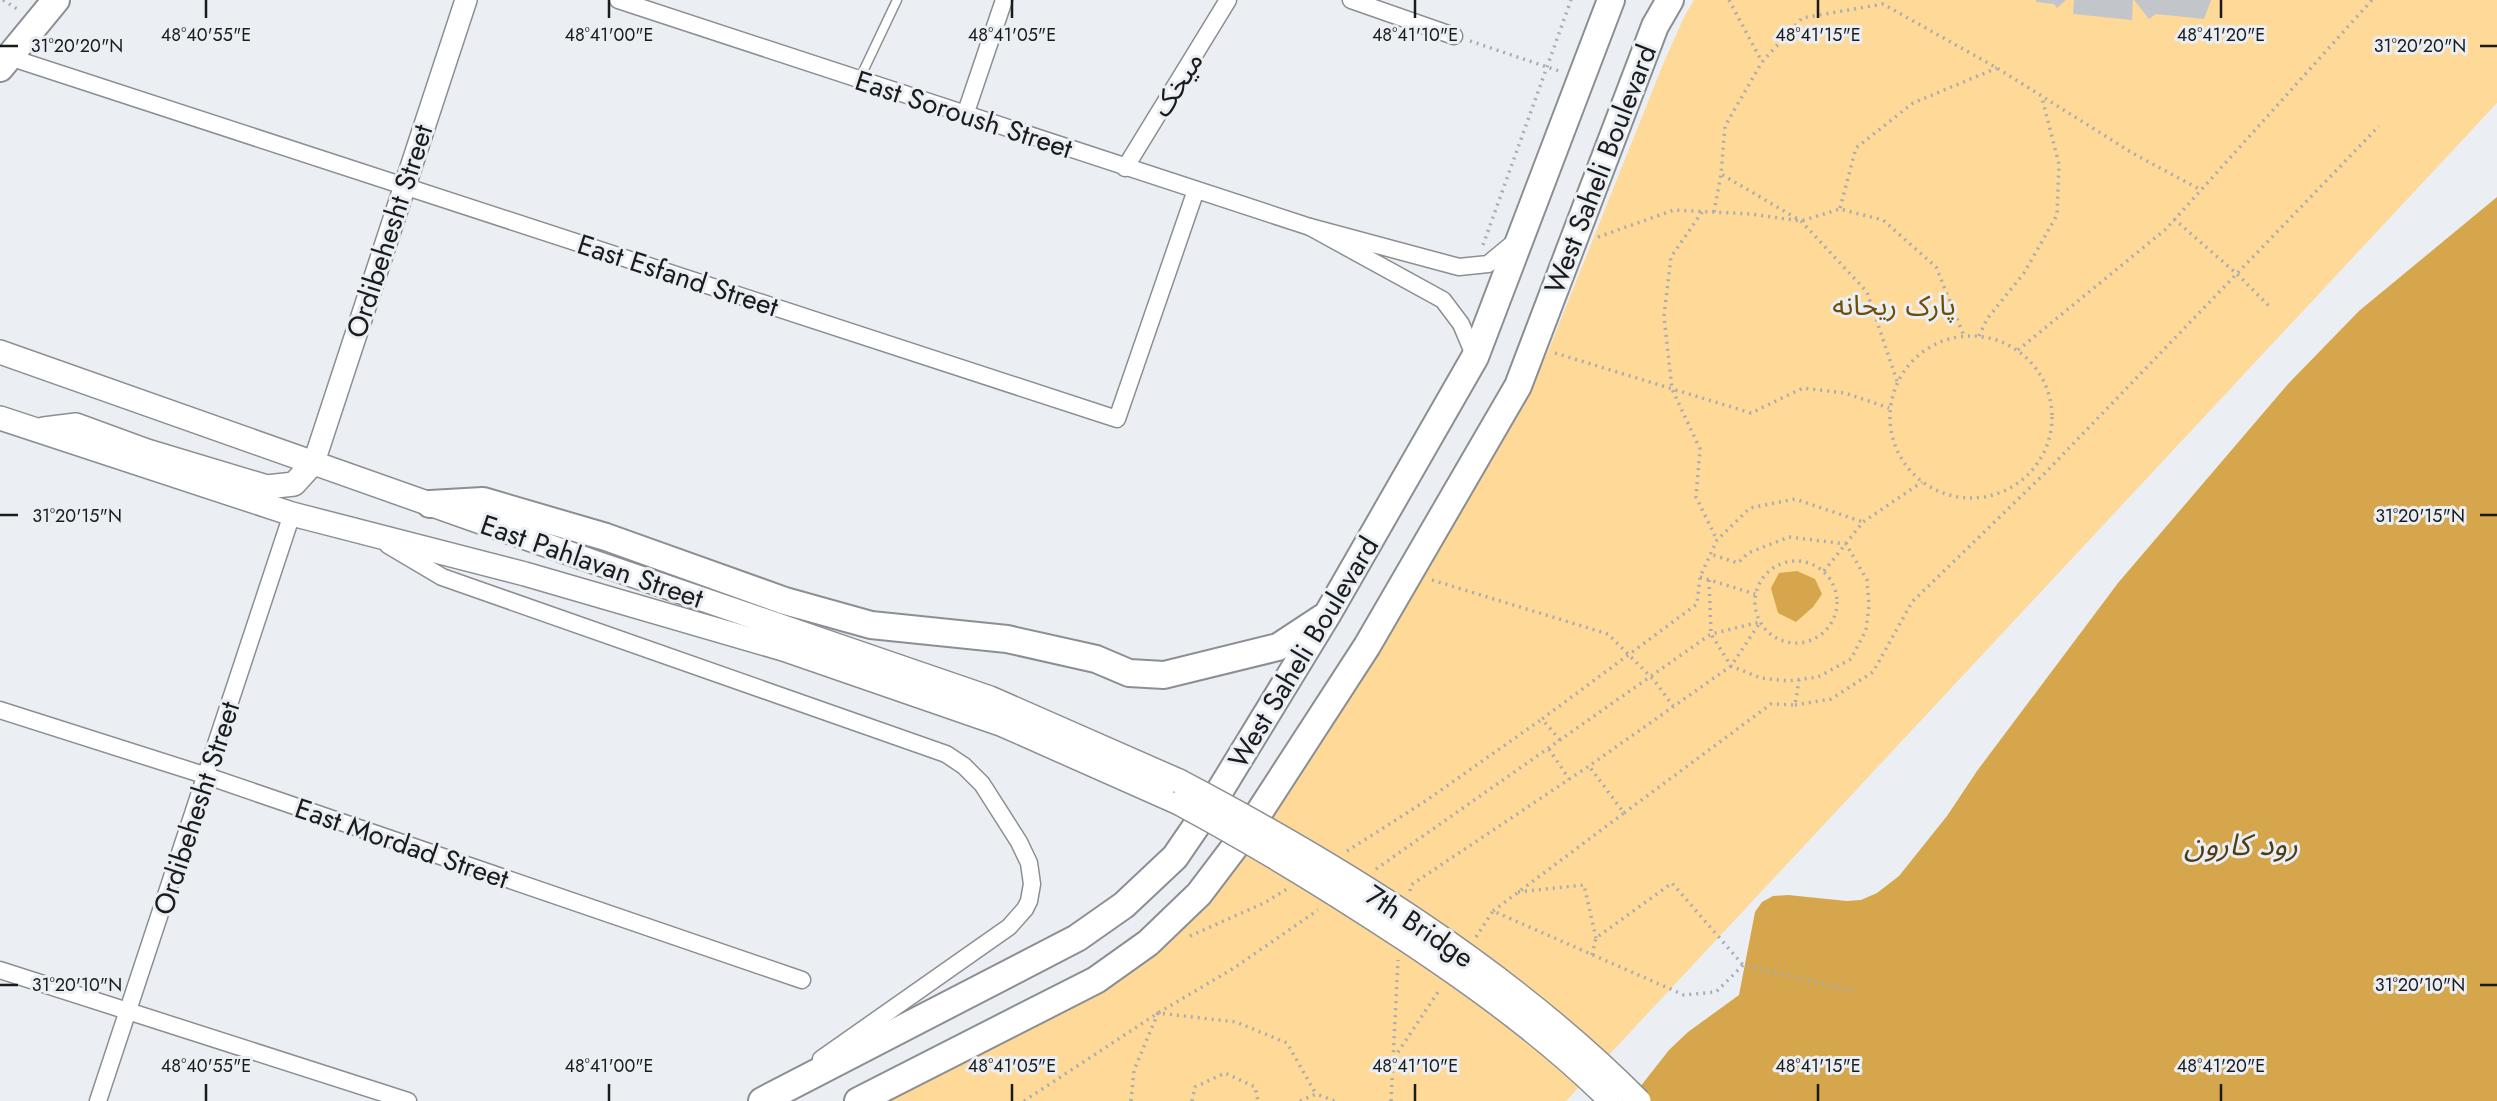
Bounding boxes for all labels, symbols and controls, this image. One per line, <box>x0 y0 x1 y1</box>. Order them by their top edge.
text: 48°40'55"E <box>161 22 251 48</box>
text: 48°41'00"E <box>565 22 653 48</box>
text: 48°41'05"E <box>968 22 1056 48</box>
text: 48°41'10"E <box>1372 22 1458 48</box>
text: 48°41'15"E <box>1775 22 1861 48</box>
text: 48°41'20"E <box>2177 22 2265 48</box>
text: 31°20'20"N <box>31 33 123 59</box>
text: 31°20'20"N <box>2374 33 2466 59</box>
street label: West Saheli Boulevard <box>1534 39 1667 300</box>
street label: میخک <box>1141 44 1213 125</box>
street label: East Soroush Street <box>850 60 1078 169</box>
street label: Ordibehesht Street <box>336 119 443 343</box>
street label: East Esfand Street <box>572 224 784 327</box>
park label: پارک ریحانه <box>1832 285 1956 326</box>
text: 31°20'15"N <box>32 503 122 529</box>
text: 31°20'15"N <box>2375 503 2465 529</box>
street label: East Pahlavan Street <box>475 504 709 619</box>
street label: West Saheli Boulevard <box>1218 529 1389 776</box>
street label: Ordibehesht Street <box>143 696 250 920</box>
street label: East Mordad Street <box>290 788 514 899</box>
water label: رود کارون <box>2184 823 2298 866</box>
street label: 7th Bridge <box>1357 875 1482 978</box>
text: 31°20'10"N <box>32 972 122 998</box>
text: 31°20'10"N <box>2375 972 2465 998</box>
text: 48°40'55"E <box>161 1053 251 1079</box>
text: 48°41'00"E <box>565 1053 653 1079</box>
text: 48°41'05"E <box>968 1053 1056 1079</box>
text: 48°41'10"E <box>1372 1053 1458 1079</box>
text: 48°41'15"E <box>1775 1053 1861 1079</box>
text: 48°41'20"E <box>2177 1053 2265 1079</box>

